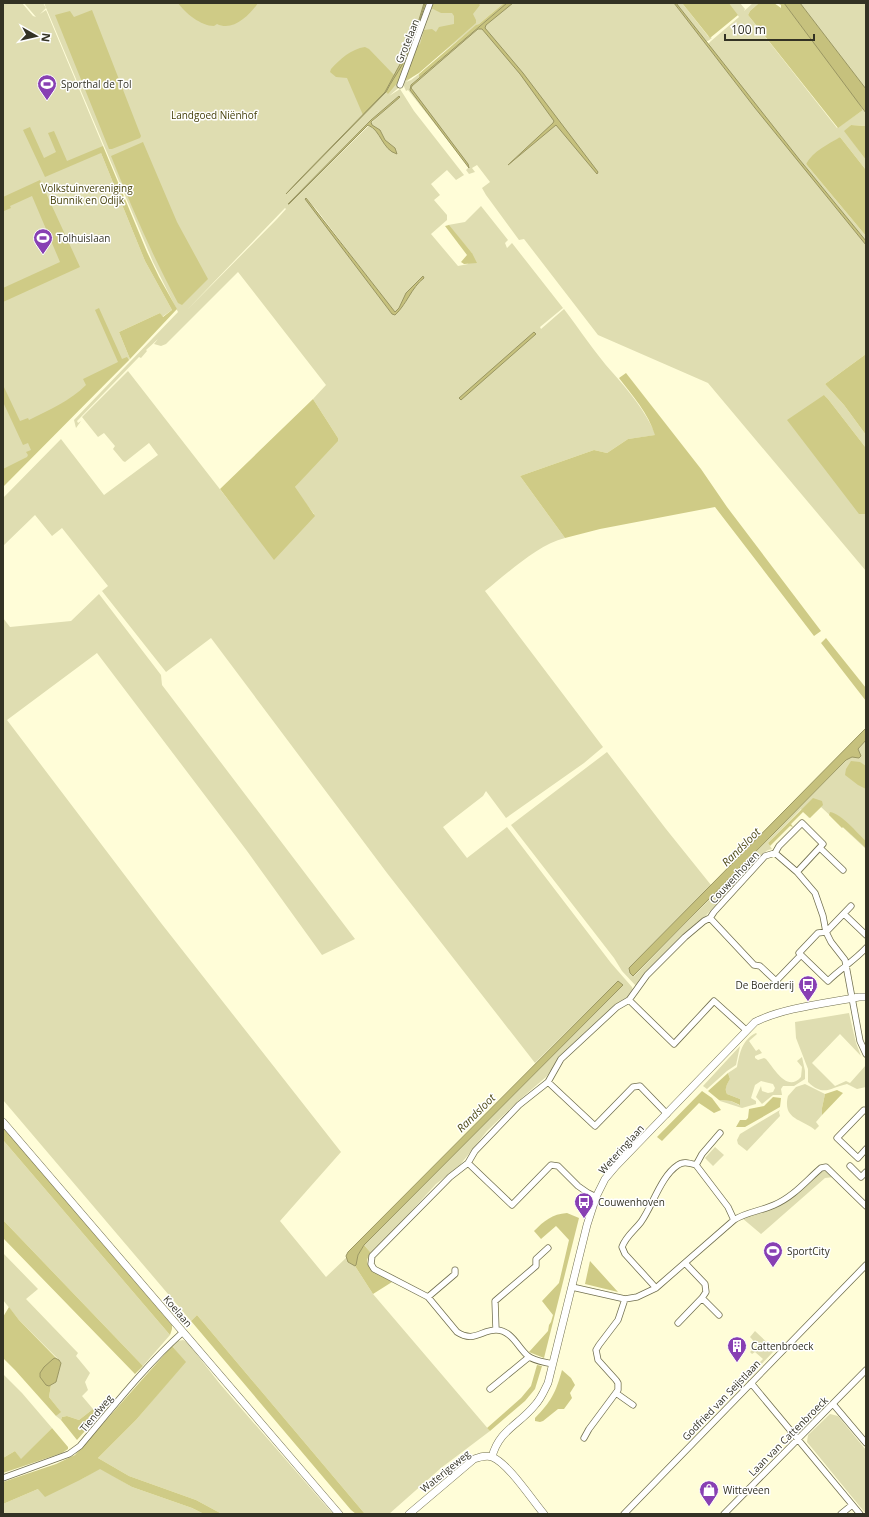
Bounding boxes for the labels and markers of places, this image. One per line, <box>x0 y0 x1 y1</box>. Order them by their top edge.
sports icon: Sporthal de Tol <box>36 73 58 101</box>
place label: Sporthal de Tol <box>61 77 131 91</box>
sports icon: Tolhuislaan <box>32 227 54 255</box>
place label: Tolhuislaan <box>57 231 110 245</box>
bus stop icon: De Boerderij <box>797 974 819 1002</box>
place label: De Boerderij <box>735 978 794 992</box>
bus stop icon: Couwenhoven <box>573 1191 595 1219</box>
place label: Couwenhoven <box>598 1195 665 1209</box>
sports icon: SportCity <box>762 1240 784 1268</box>
place label: SportCity <box>787 1244 831 1258</box>
building icon: Cattenbroeck <box>726 1335 748 1363</box>
place label: Cattenbroeck <box>751 1339 814 1353</box>
shop icon: Witteveen <box>698 1479 720 1507</box>
place label: Witteveen <box>723 1483 770 1497</box>

